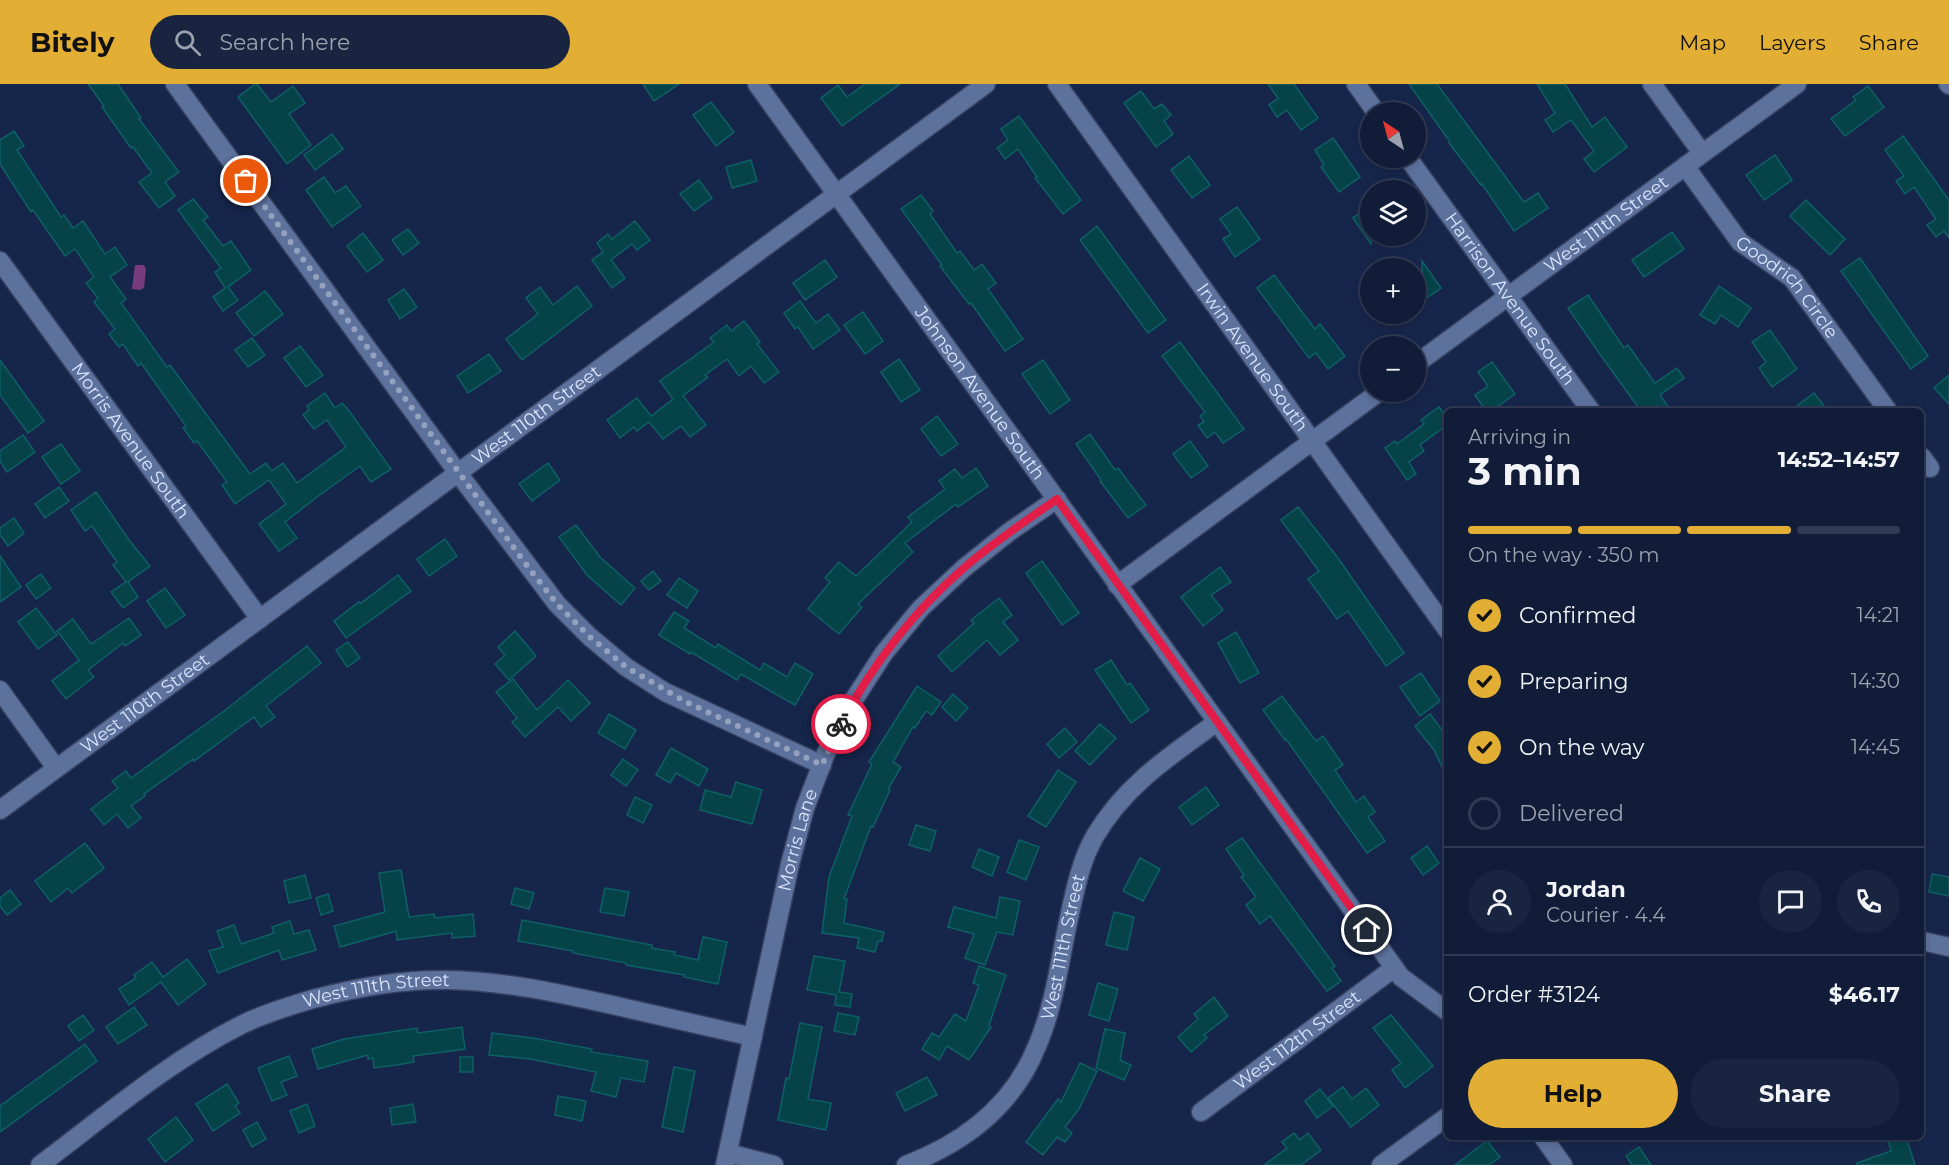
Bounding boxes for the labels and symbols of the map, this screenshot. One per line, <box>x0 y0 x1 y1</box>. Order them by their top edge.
north arrow <box>1360 102 1426 168</box>
pin <box>220 155 271 206</box>
street label: West 111th Street <box>1540 171 1673 277</box>
street label: Harrison Avenue South <box>1440 208 1580 390</box>
street label: Goodrich Circle <box>1731 231 1843 343</box>
street label: Irwin Avenue South <box>1192 279 1313 436</box>
street label: Johnson Avenue South <box>909 301 1050 484</box>
street label: Morris Avenue South <box>66 358 195 523</box>
street label: West 110th Street <box>468 360 605 470</box>
street label: West 110th Street <box>76 649 214 758</box>
courier <box>811 694 871 754</box>
street label: Morris Lane <box>773 786 822 893</box>
street label: West 111th Street <box>1036 871 1090 1023</box>
pin <box>1341 904 1392 955</box>
street label: West 111th Street <box>300 969 450 1012</box>
street label: West 112th Street <box>1229 986 1365 1095</box>

